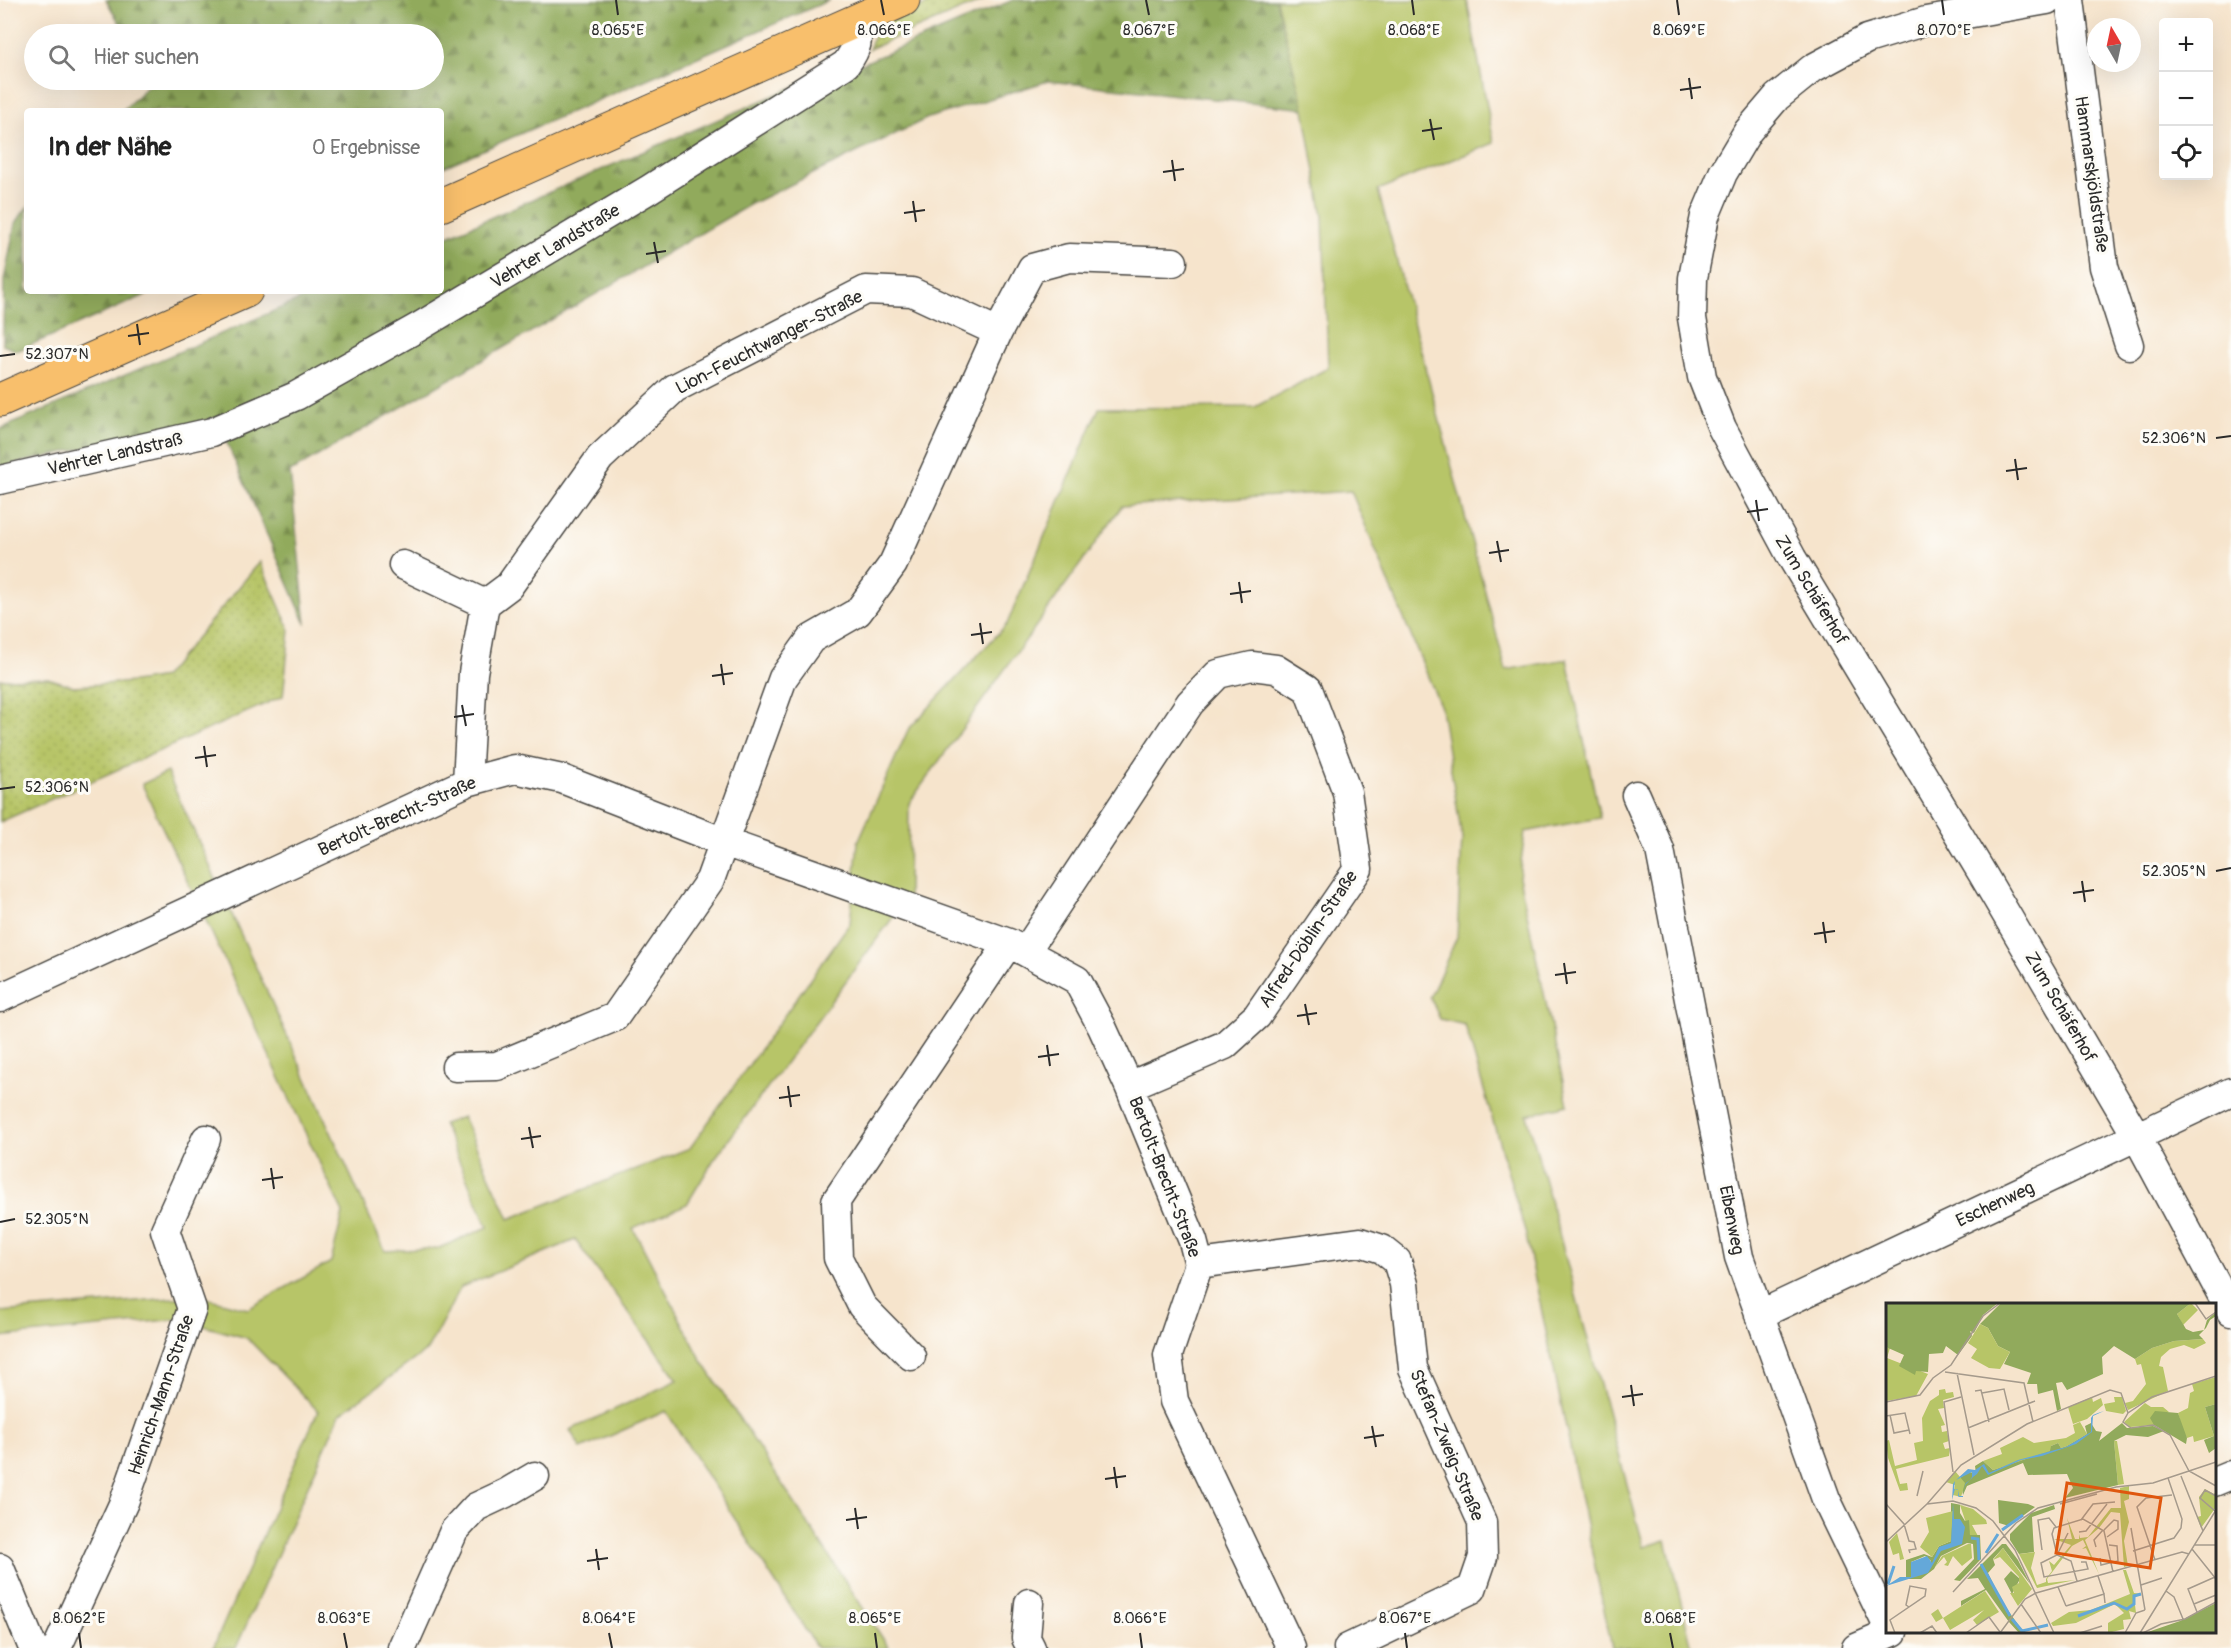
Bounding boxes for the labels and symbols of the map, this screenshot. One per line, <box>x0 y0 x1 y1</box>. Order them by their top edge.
north arrow <box>2087 18 2141 72</box>
text: 8.065°E <box>592 21 644 40</box>
text: 8.066°E <box>858 21 911 40</box>
text: 8.067°E <box>1123 21 1175 40</box>
text: 8.068°E <box>1388 21 1440 40</box>
text: 8.069°E <box>1653 21 1705 40</box>
text: 8.070°E <box>1917 21 1971 40</box>
street label: Hammarskjöldstraße <box>2069 94 2114 254</box>
street label: Vehrter Landstraße <box>486 199 624 294</box>
street label: Lion-Feuchtwanger-Straße <box>672 285 867 400</box>
text: 52.307°N <box>25 345 89 364</box>
street label: Vehrter Landstraß <box>45 428 185 481</box>
text: 52.306°N <box>2142 429 2206 448</box>
street label: Zum Schäferhof <box>1770 531 1854 650</box>
street label: Bertolt-Brecht-Straße <box>315 771 480 862</box>
text: 52.306°N <box>25 778 89 797</box>
text: 52.305°N <box>2142 862 2206 881</box>
street label: Alfred-Döblin-Straße <box>1254 866 1363 1012</box>
street label: Zum Schäferhof <box>2020 948 2102 1067</box>
street label: Bertolt-Brecht-Straße <box>1123 1093 1206 1261</box>
street label: Eschenweg <box>1952 1176 2038 1233</box>
street label: Eibenweg <box>1714 1183 1749 1257</box>
text: 52.305°N <box>25 1210 89 1229</box>
inset map <box>1886 1303 2216 1633</box>
street label: Heinrich-Mann-Straße <box>123 1312 200 1478</box>
street label: Stefan-Zweig-Straße <box>1404 1366 1489 1525</box>
text: 8.062°E <box>53 1609 105 1628</box>
text: 8.063°E <box>318 1609 370 1628</box>
text: 8.064°E <box>583 1609 636 1628</box>
text: 8.065°E <box>849 1609 901 1628</box>
text: 8.066°E <box>1114 1609 1167 1628</box>
text: 8.067°E <box>1379 1609 1431 1628</box>
text: 8.068°E <box>1644 1609 1696 1628</box>

